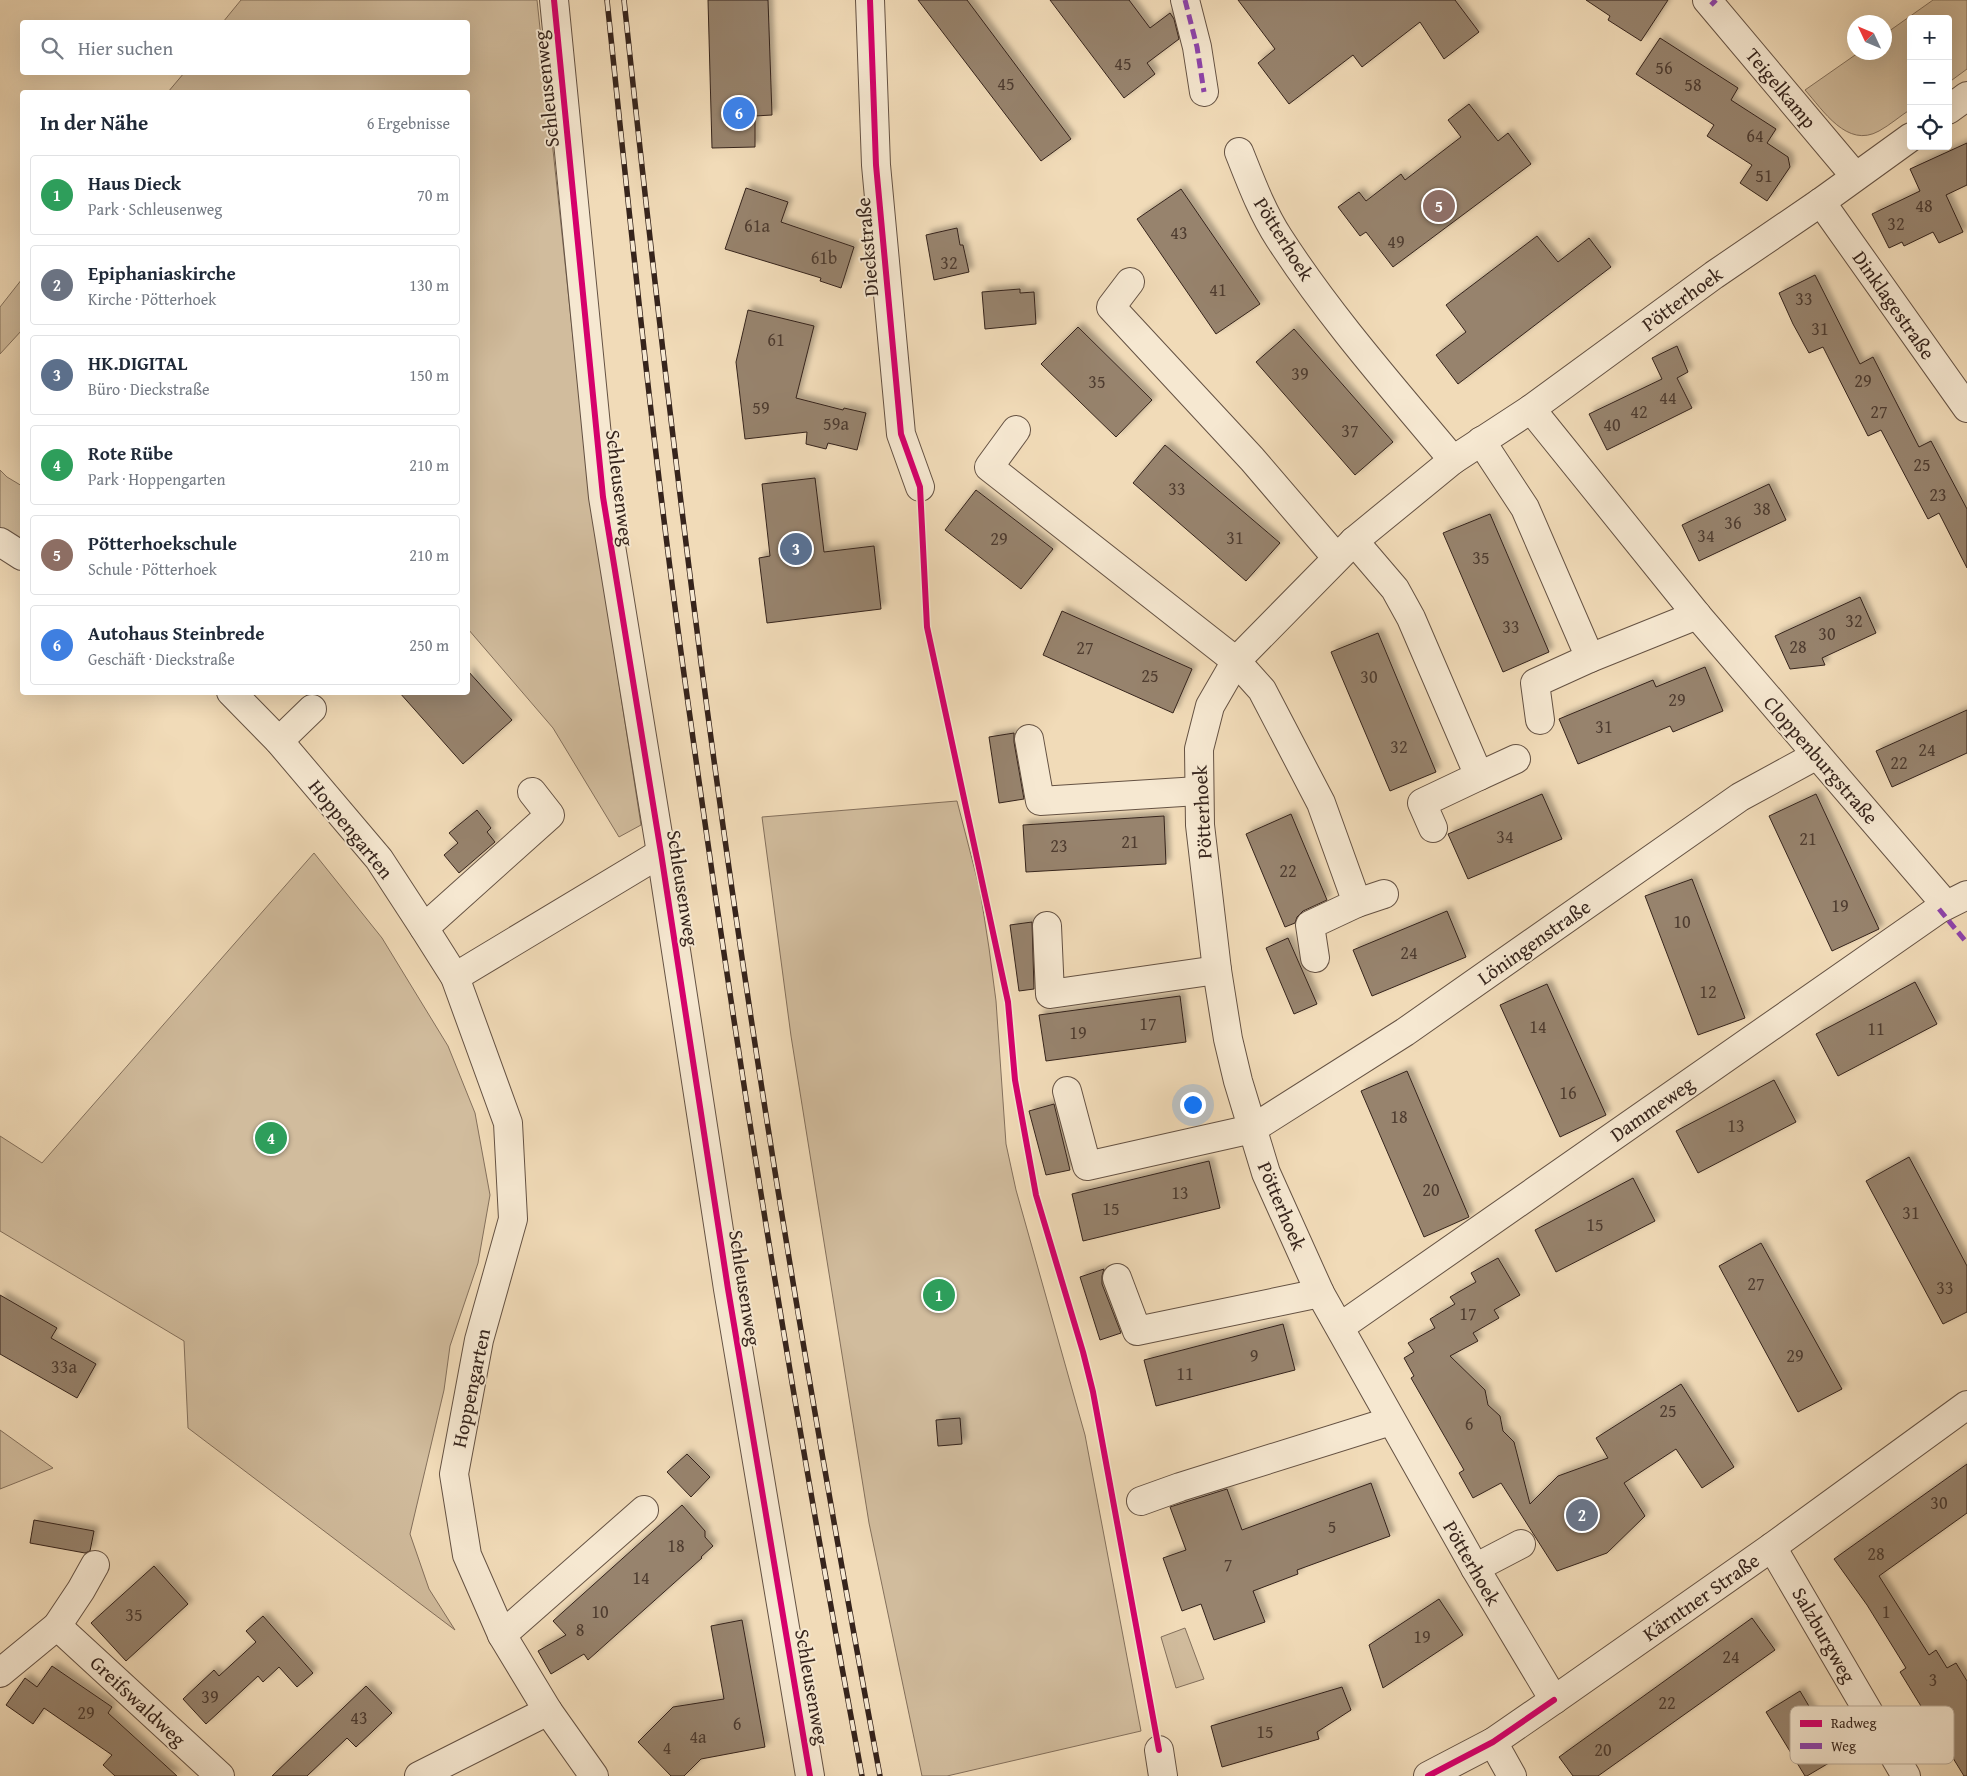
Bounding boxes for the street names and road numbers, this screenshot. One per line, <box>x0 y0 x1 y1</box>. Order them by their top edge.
street label: Schleusenweg <box>525 29 566 149</box>
street label: Teigelkamp <box>1739 41 1824 134</box>
street label: Pötterhoek <box>1247 191 1322 287</box>
street label: Dieckstraße <box>848 196 885 298</box>
street label: Dinklagestraße <box>1846 244 1943 365</box>
street label: Pötterhoek <box>1635 259 1729 338</box>
street label: Schleusenweg <box>599 428 642 548</box>
street label: Cloppenburgstraße <box>1757 689 1885 830</box>
street label: Pötterhoek <box>1185 764 1218 860</box>
street label: Hoppengarten <box>302 773 401 885</box>
street label: Schleusenweg <box>660 828 707 948</box>
street label: Löningenstraße <box>1471 892 1596 991</box>
street label: Dammeweg <box>1604 1069 1700 1148</box>
street label: Pötterhoek <box>1251 1157 1314 1255</box>
street label: Schleusenweg <box>722 1228 769 1348</box>
street label: Hoppengarten <box>444 1326 497 1450</box>
street label: Pötterhoek <box>1436 1515 1509 1611</box>
street label: Kärntner Straße <box>1636 1546 1765 1648</box>
street label: Salzburgweg <box>1785 1582 1864 1688</box>
street label: Schleusenweg <box>788 1627 837 1747</box>
street label: Greifswaldweg <box>84 1648 193 1753</box>

